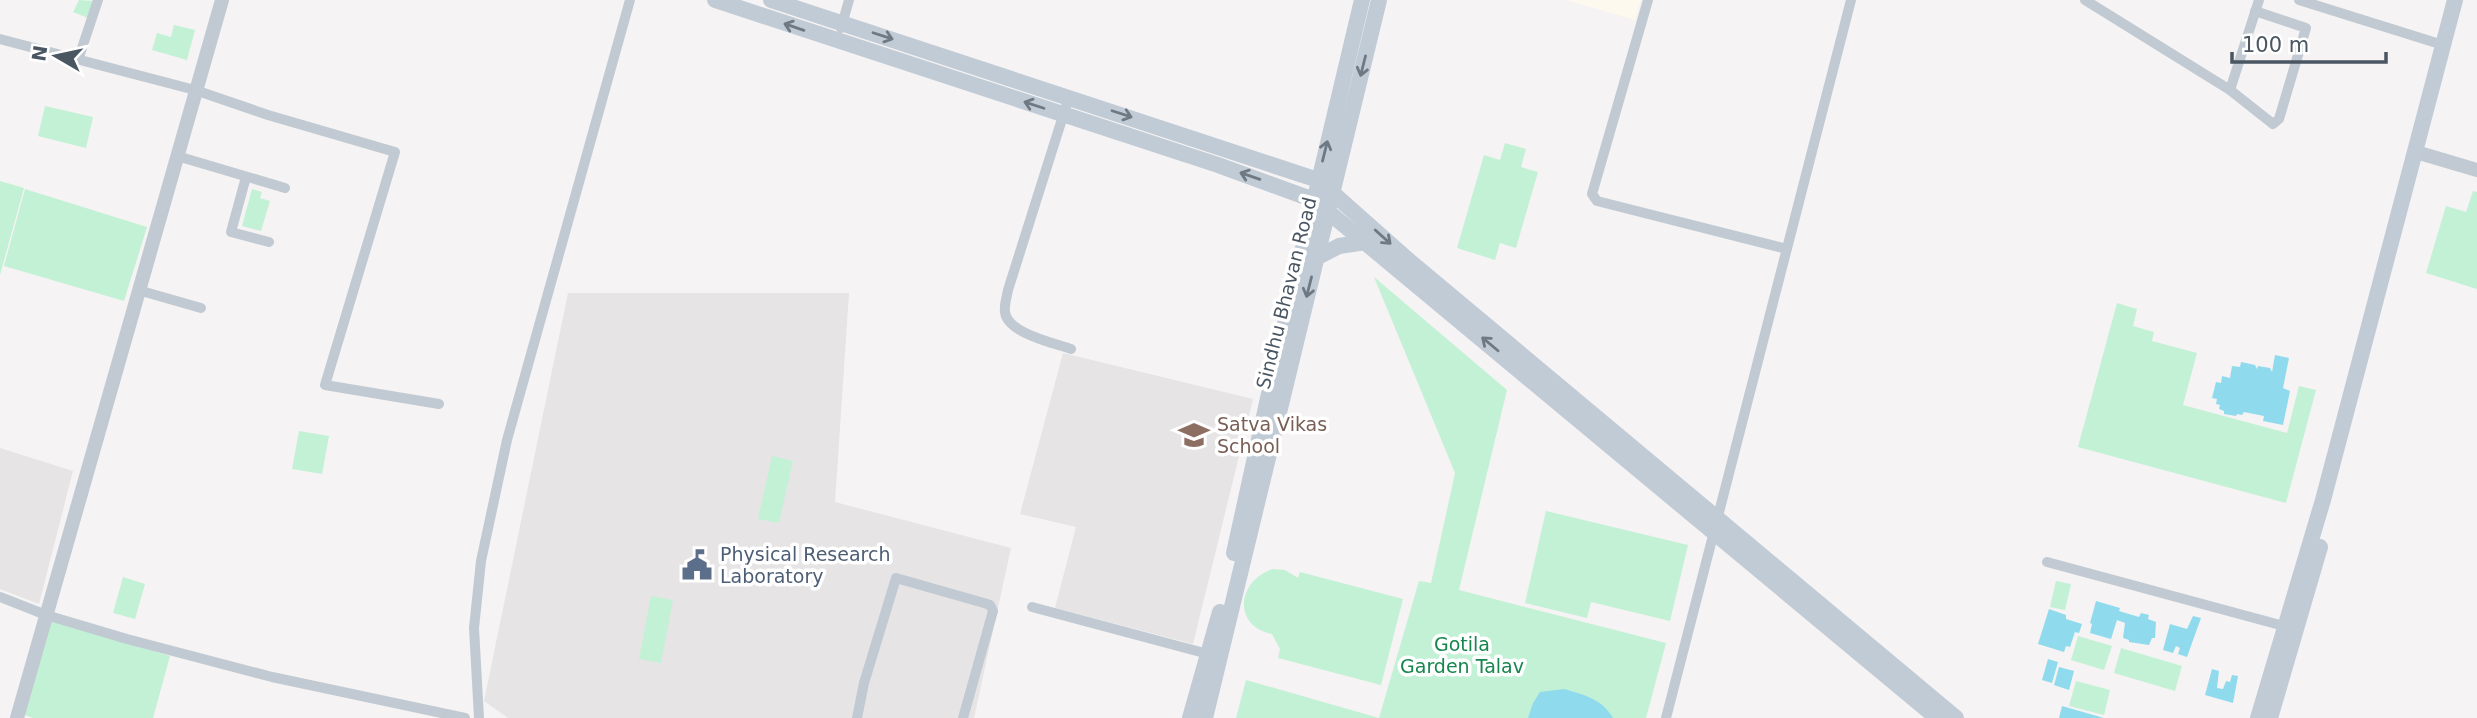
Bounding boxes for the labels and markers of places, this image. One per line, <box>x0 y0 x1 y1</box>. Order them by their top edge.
place label: Satva Vikas School <box>1217 413 1327 457</box>
school or university icon: Satva Vikas School <box>1177 418 1211 452</box>
place label: Physical Research Laboratory <box>720 543 890 587</box>
public building icon: Physical Research Laboratory <box>680 548 714 582</box>

